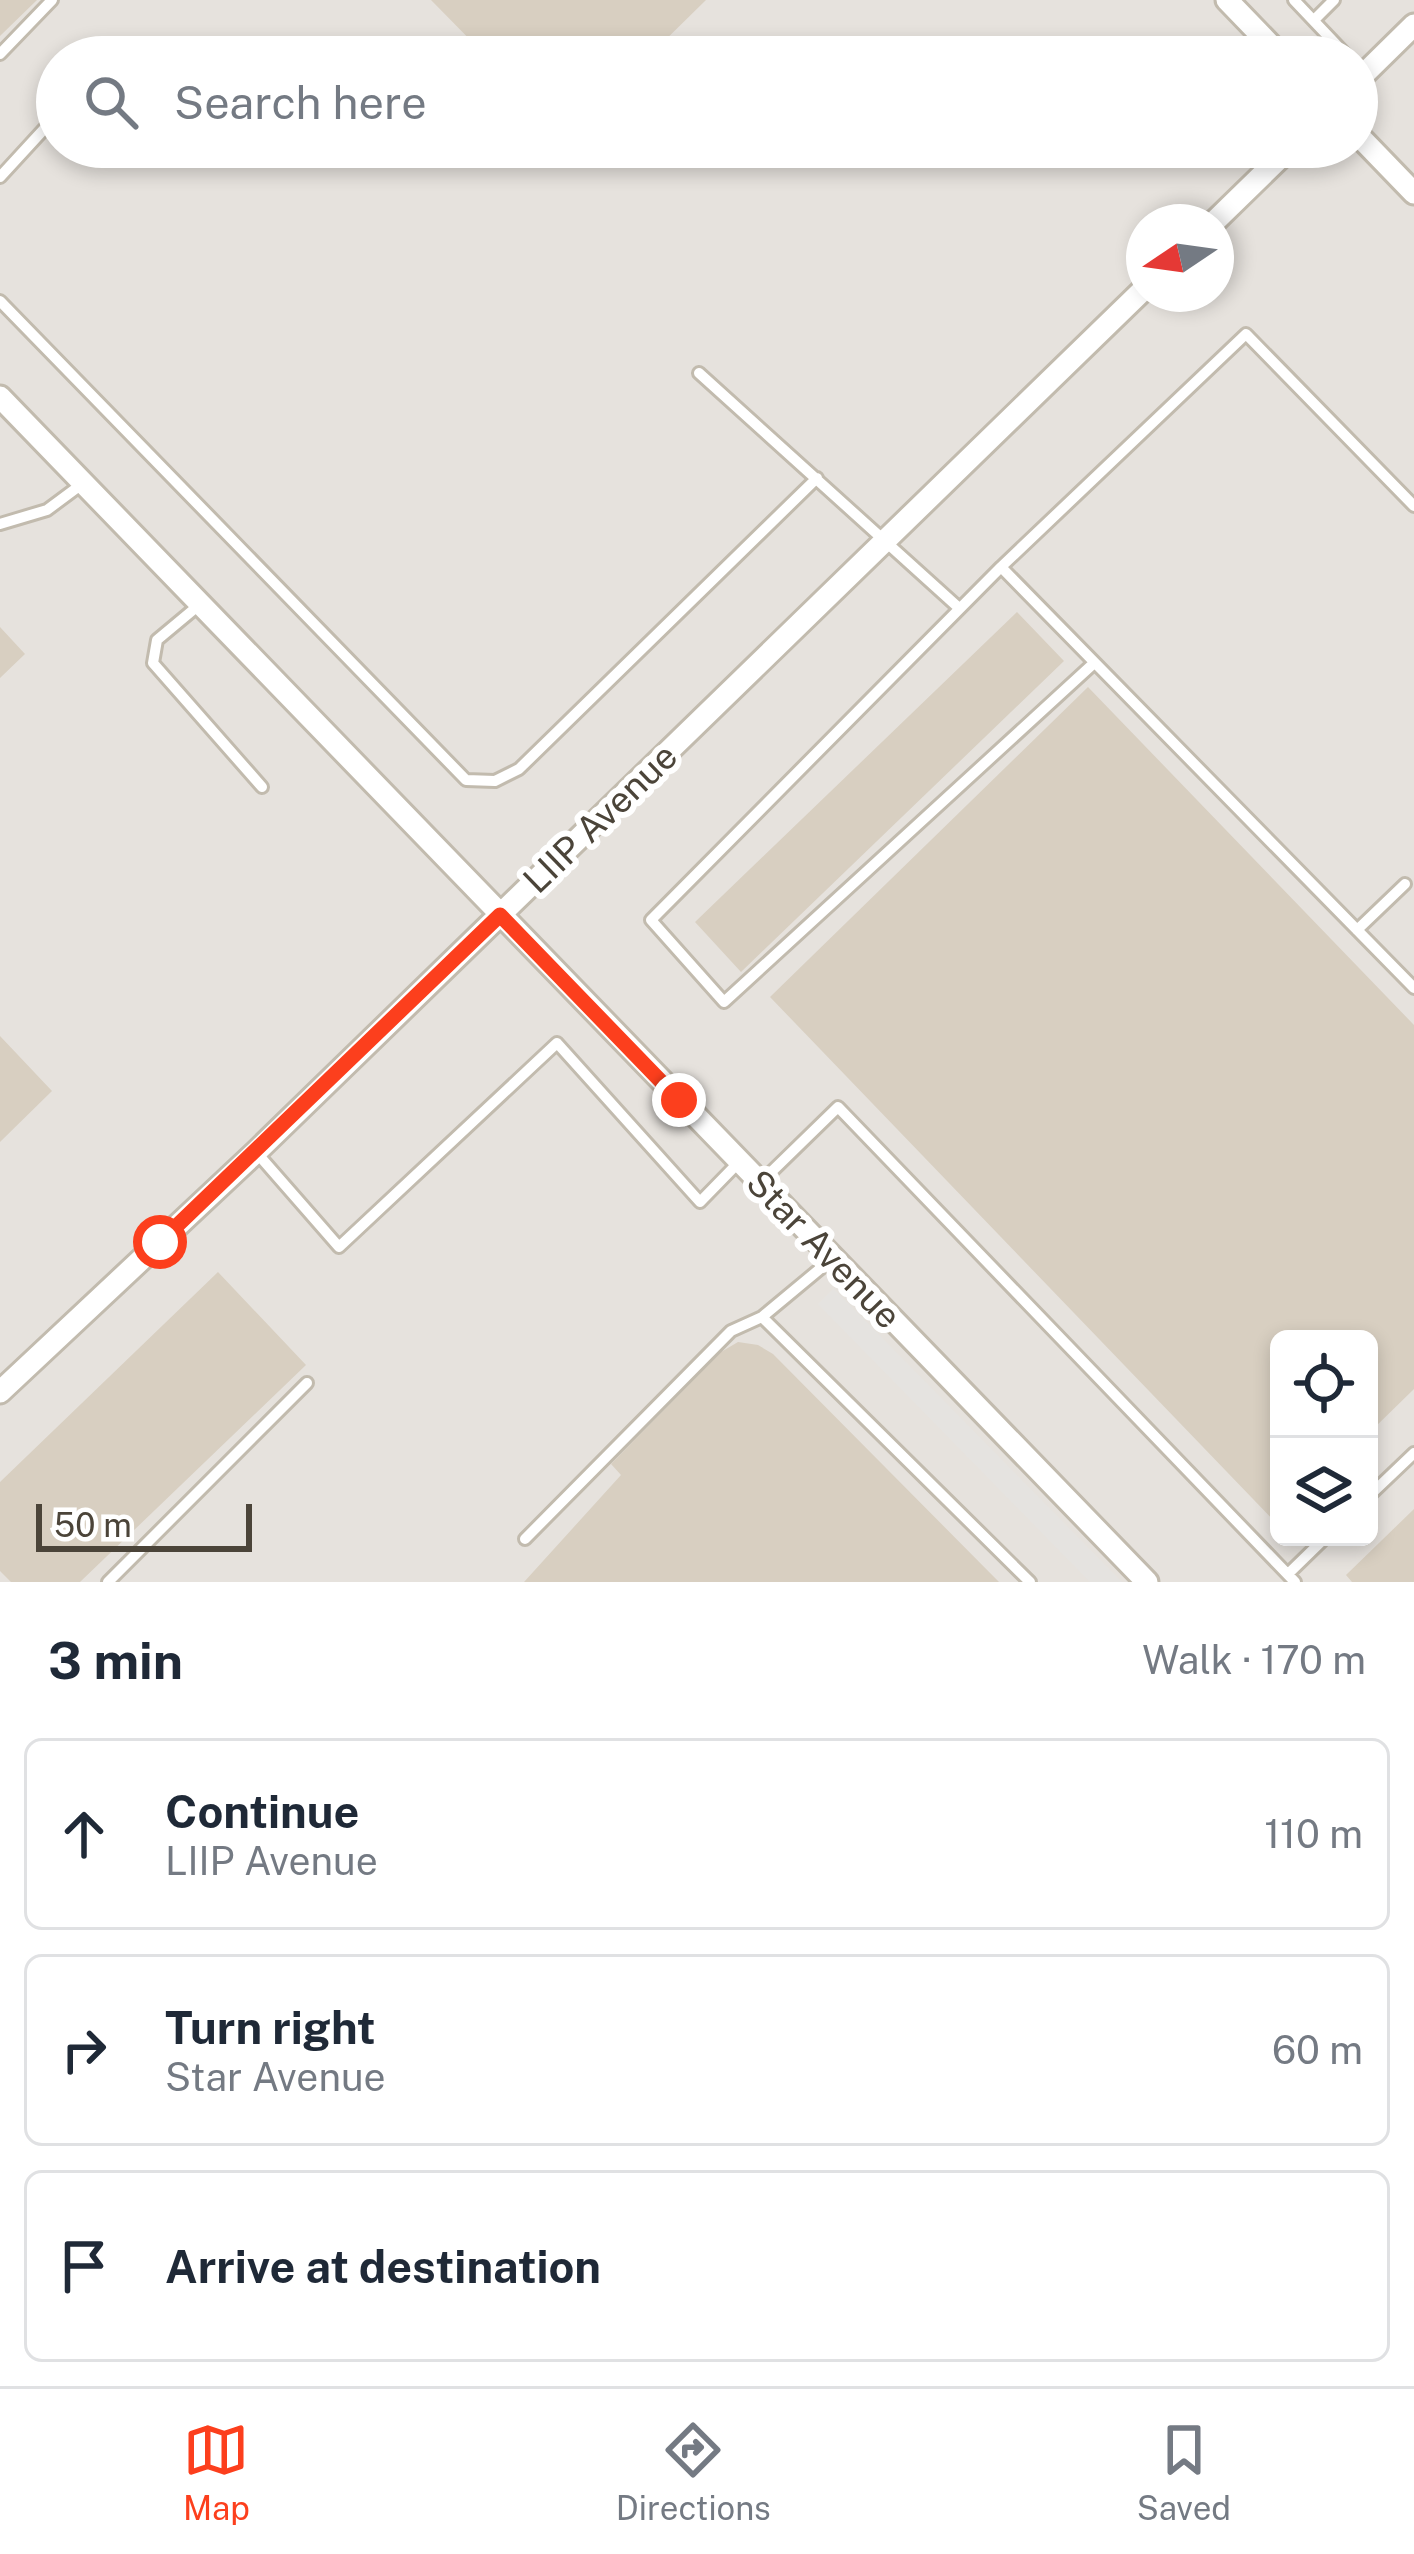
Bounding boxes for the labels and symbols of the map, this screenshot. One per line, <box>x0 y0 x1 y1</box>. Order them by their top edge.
north arrow <box>1126 204 1234 312</box>
street label: LIIP Avenue <box>515 735 685 901</box>
route end <box>652 1073 706 1127</box>
street label: Star Avenue <box>738 1161 910 1337</box>
route start <box>133 1215 187 1269</box>
scale bar <box>36 1498 252 1551</box>

